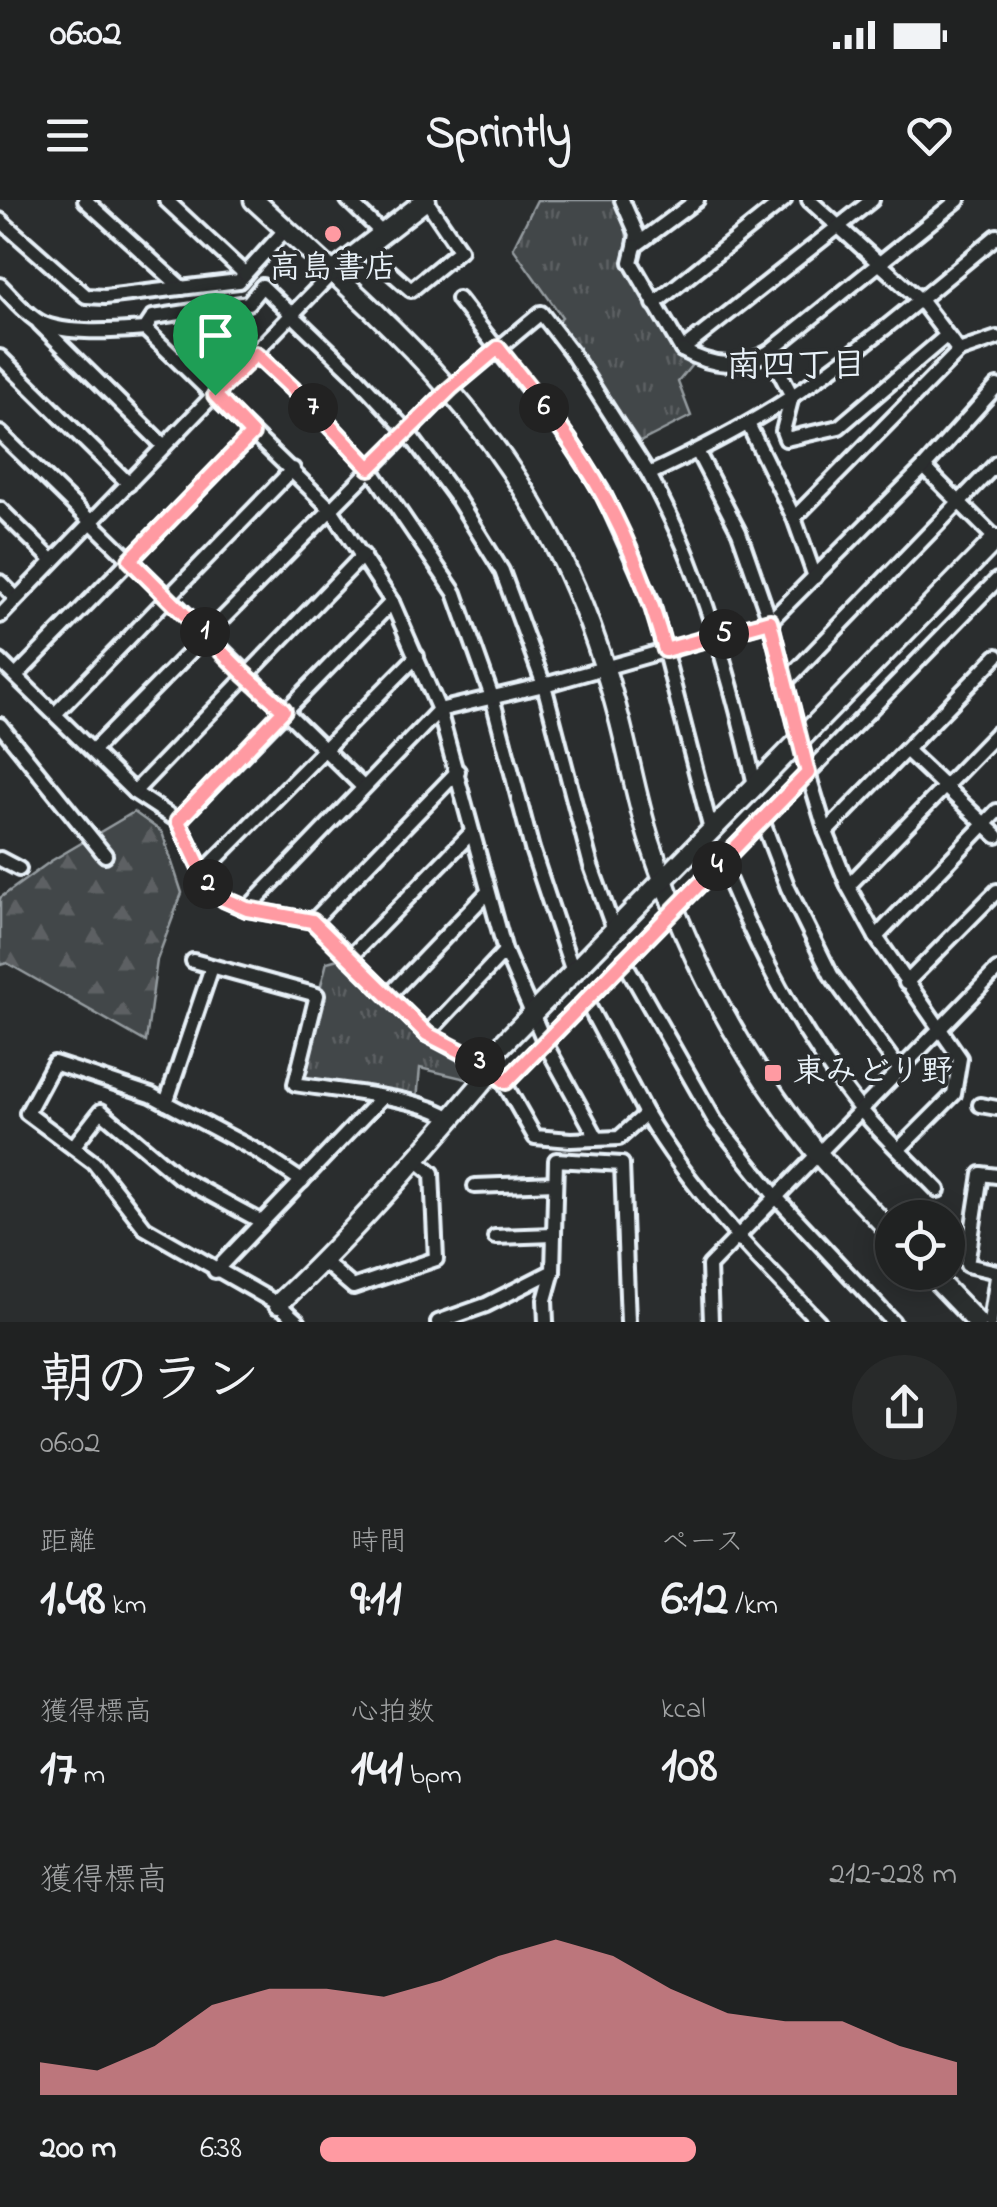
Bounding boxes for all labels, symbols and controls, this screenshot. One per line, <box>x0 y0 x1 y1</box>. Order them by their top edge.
text: 06:02 <box>50 7 122 63</box>
text: Sprintly <box>426 102 571 168</box>
icon: menu <box>40 108 95 163</box>
icon: heart <box>902 108 957 163</box>
marker: 高島書店 <box>322 223 344 245</box>
place label: 高島書店 <box>269 246 397 293</box>
pin <box>173 293 258 396</box>
icon: arrive <box>188 308 243 363</box>
district label: 南四丁目 <box>726 342 866 393</box>
pin: 7 <box>288 383 338 433</box>
pin: 6 <box>519 383 569 433</box>
text: 7 <box>307 387 319 428</box>
text: 6 <box>538 387 550 428</box>
pin: 1 <box>180 607 230 657</box>
pin: 5 <box>699 609 749 659</box>
text: 1 <box>201 611 209 652</box>
text: 5 <box>716 613 732 654</box>
pin: 4 <box>692 841 742 891</box>
text: 4 <box>711 845 723 886</box>
pin: 2 <box>183 859 233 909</box>
text: 2 <box>201 863 215 904</box>
pin: 3 <box>455 1037 505 1087</box>
text: 3 <box>474 1041 486 1082</box>
place label: 東みどり野 <box>793 1050 953 1097</box>
marker: 東みどり野 <box>762 1062 784 1084</box>
map controls <box>875 1200 965 1290</box>
button: locate <box>875 1200 965 1290</box>
text: 朝のラン <box>40 1343 260 1423</box>
button: share <box>852 1355 957 1460</box>
text: 06:02 <box>40 1421 100 1468</box>
text: 距離 <box>40 1523 96 1564</box>
text: 時間 <box>351 1523 407 1564</box>
text: ペース <box>661 1523 744 1564</box>
text: 1.48 <box>40 1564 105 1637</box>
text: 9:11 <box>351 1564 402 1637</box>
text: 6:12 <box>661 1564 728 1637</box>
text: km <box>105 1586 146 1627</box>
text: /km <box>728 1586 778 1627</box>
text: kcal <box>661 1690 706 1731</box>
text: 獲得標高 <box>40 1693 152 1734</box>
text: 心拍数 <box>351 1693 435 1734</box>
text: 108 <box>661 1731 718 1804</box>
text: 17 <box>40 1734 77 1807</box>
text: 141 <box>351 1734 403 1807</box>
text: m <box>77 1756 105 1797</box>
text: bpm <box>403 1756 462 1797</box>
text: 212–228 m <box>829 1852 957 1899</box>
text: 獲得標高 <box>40 1858 168 1905</box>
text: 200 m <box>40 2126 116 2173</box>
text: 6:38 <box>200 2126 242 2173</box>

